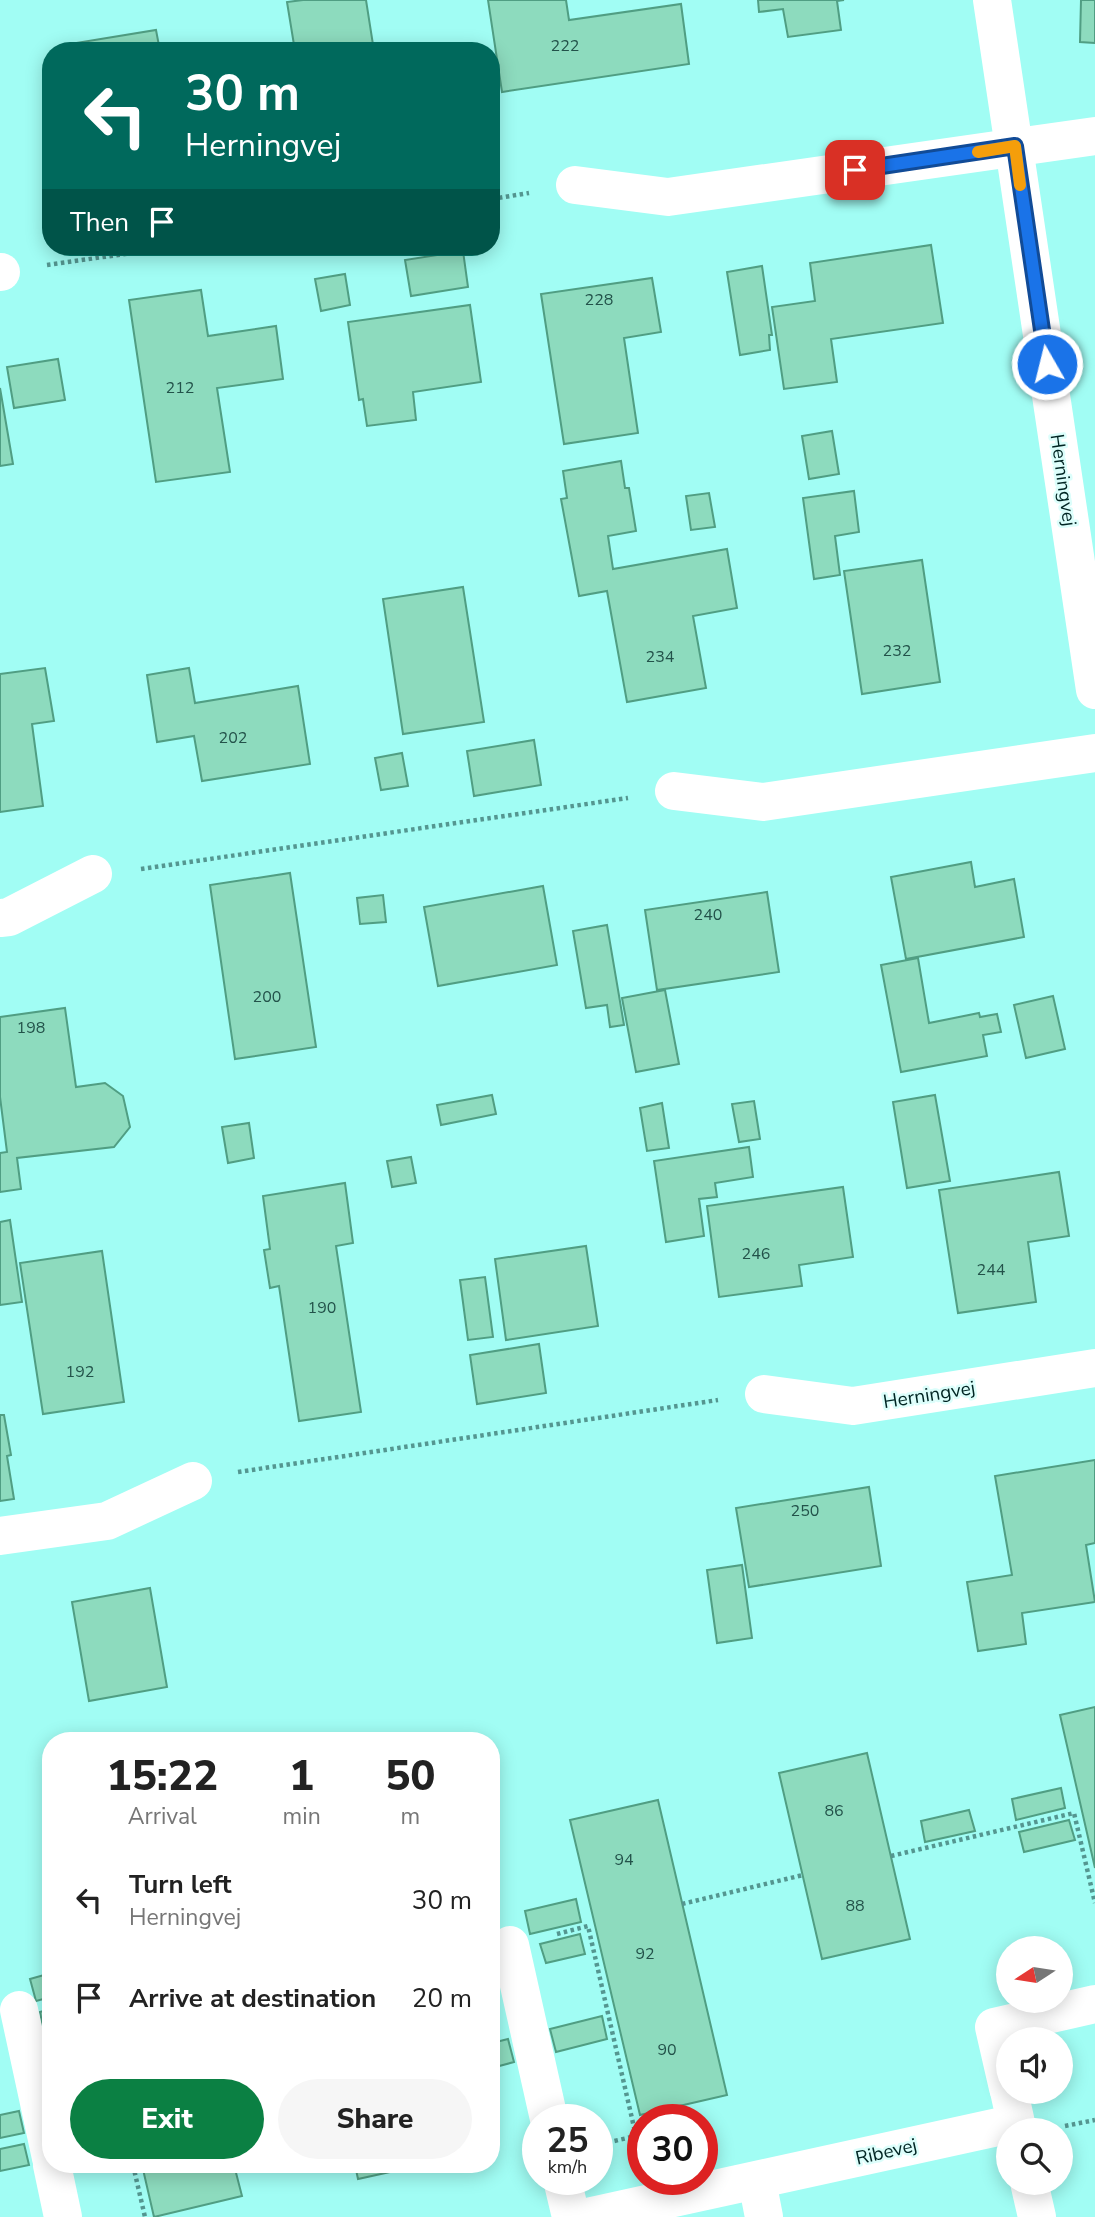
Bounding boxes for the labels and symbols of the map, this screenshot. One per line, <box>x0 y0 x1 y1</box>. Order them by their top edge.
house number: 222 <box>551 35 579 57</box>
pin <box>825 140 885 200</box>
house number: 228 <box>585 289 613 311</box>
position arrow <box>1010 327 1084 401</box>
house number: 212 <box>166 377 194 399</box>
street label: Herningvej <box>1044 432 1082 528</box>
house number: 232 <box>883 640 911 662</box>
house number: 234 <box>646 646 675 668</box>
house number: 202 <box>219 727 247 749</box>
house number: 240 <box>694 904 722 926</box>
house number: 200 <box>253 986 281 1008</box>
house number: 198 <box>17 1017 45 1039</box>
house number: 246 <box>742 1243 770 1265</box>
house number: 244 <box>977 1259 1006 1281</box>
house number: 190 <box>308 1297 336 1319</box>
house number: 192 <box>66 1361 94 1383</box>
street label: Herningvej <box>881 1375 977 1415</box>
house number: 250 <box>791 1500 819 1522</box>
house number: 86 <box>824 1800 844 1822</box>
house number: 94 <box>614 1849 634 1871</box>
house number: 88 <box>845 1895 865 1917</box>
north arrow <box>996 1936 1073 2012</box>
house number: 92 <box>635 1943 655 1965</box>
house number: 90 <box>657 2039 677 2061</box>
speed limit sign: 30 <box>627 2104 718 2195</box>
street label: Ribevej <box>853 2132 920 2172</box>

